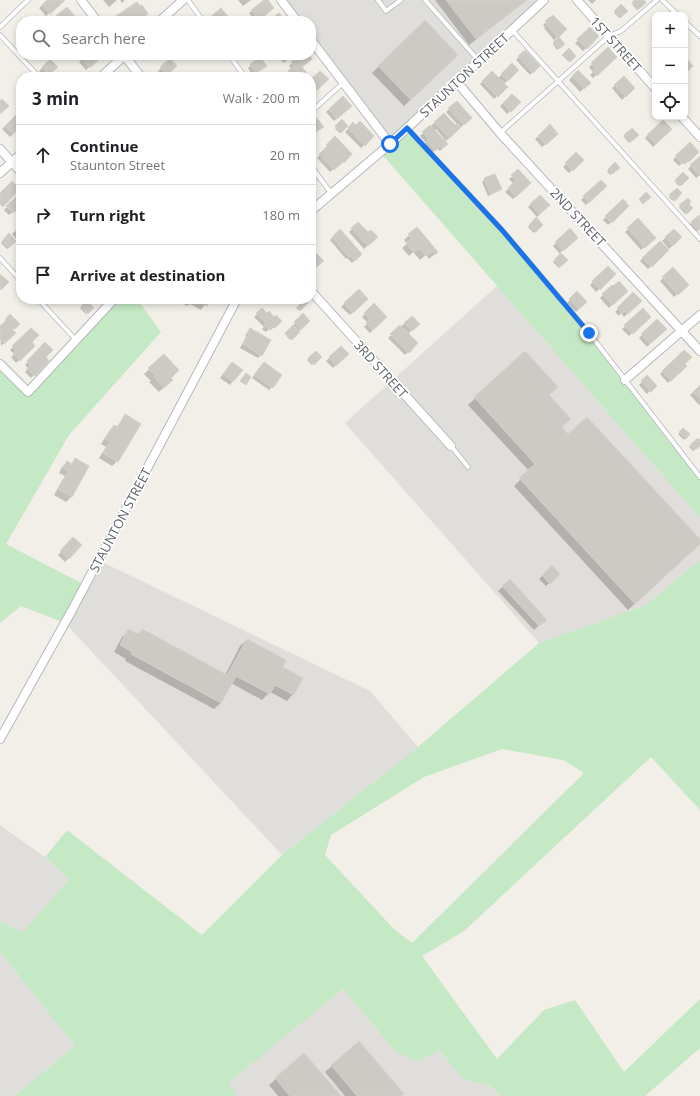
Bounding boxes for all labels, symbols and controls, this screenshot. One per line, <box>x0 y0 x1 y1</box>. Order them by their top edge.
street label: 1ST STREET <box>586 12 646 76</box>
map controls <box>652 12 688 120</box>
button: + <box>652 12 688 48</box>
search box <box>16 16 316 60</box>
icon: search <box>30 27 52 49</box>
text: Search here <box>62 28 146 48</box>
street label: STAUNTON STREET <box>415 28 513 121</box>
button: − <box>652 48 688 84</box>
button: locate <box>652 84 688 120</box>
text: 3 min <box>32 87 79 110</box>
text: Walk · 200 m <box>223 89 300 107</box>
route start <box>381 135 399 153</box>
text: Continue <box>70 136 138 156</box>
icon: ahead <box>32 144 54 166</box>
text: 20 m <box>270 146 300 164</box>
text: Staunton Street <box>70 156 165 174</box>
street label: 2ND STREET <box>546 184 610 251</box>
icon: right <box>32 204 54 226</box>
text: Turn right <box>70 205 145 225</box>
text: 180 m <box>262 206 300 224</box>
icon: arrive <box>32 264 54 286</box>
text: Arrive at destination <box>70 265 225 285</box>
route end <box>580 324 598 342</box>
street label: 3RD STREET <box>350 336 412 402</box>
street label: STAUNTON STREET <box>85 464 156 575</box>

